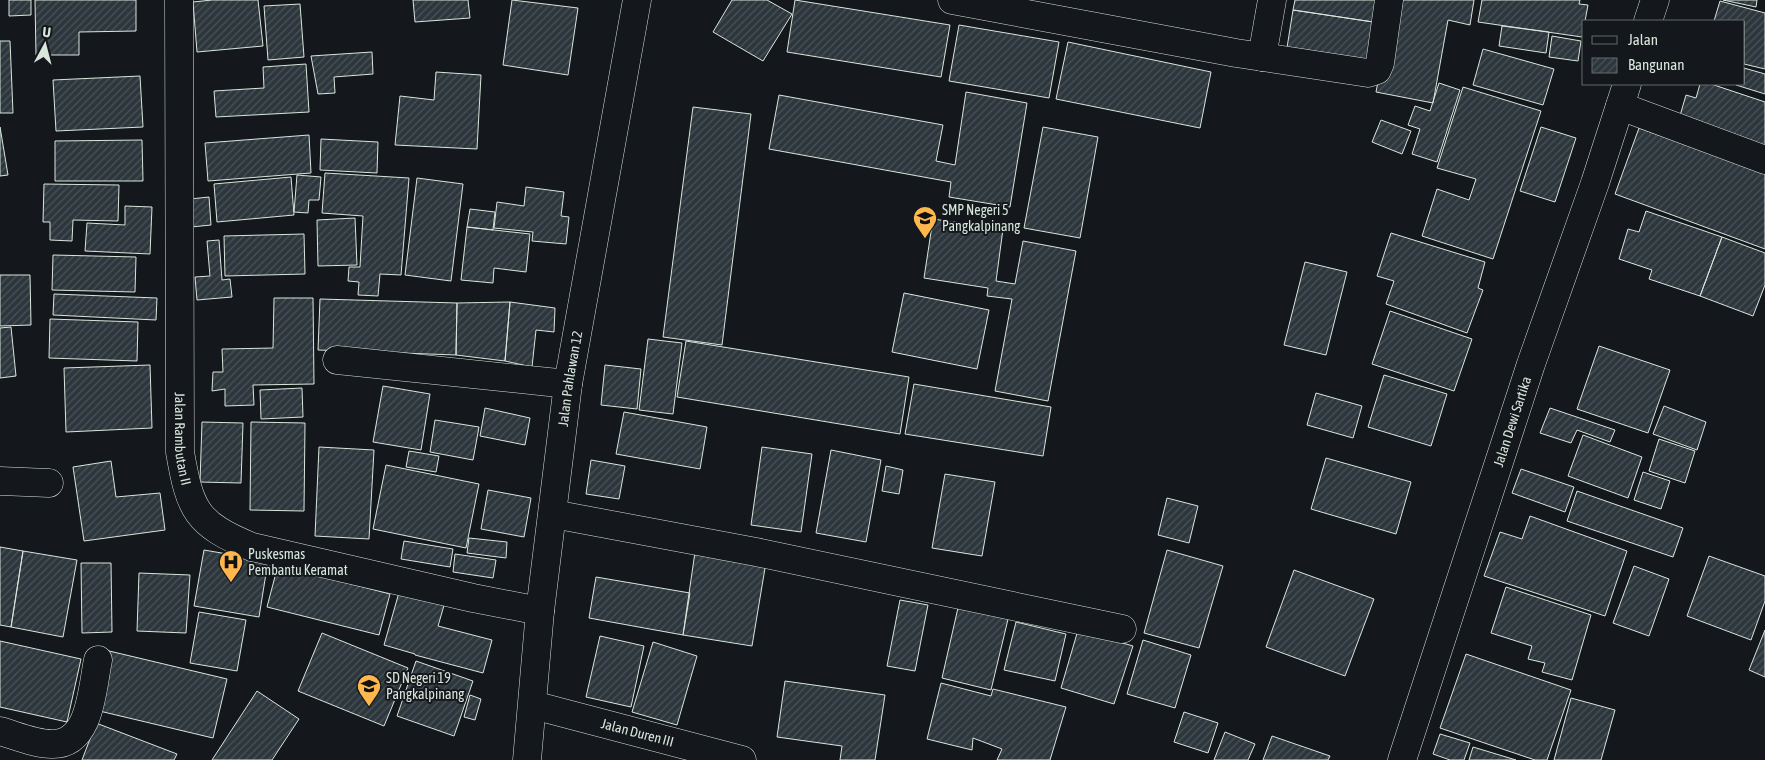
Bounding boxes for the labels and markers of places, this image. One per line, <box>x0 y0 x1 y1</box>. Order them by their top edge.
place label: SMP Negeri 5 Pangkalpinang <box>942 202 1020 234</box>
school or university icon: SMP Negeri 5 Pangkalpinang <box>912 205 938 239</box>
place label: Puskesmas Pembantu Keramat <box>248 546 348 578</box>
hospital icon: Puskesmas Pembantu Keramat <box>218 549 244 583</box>
place label: SD Negeri 19 Pangkalpinang <box>386 670 464 702</box>
school or university icon: SD Negeri 19 Pangkalpinang <box>356 673 382 707</box>

